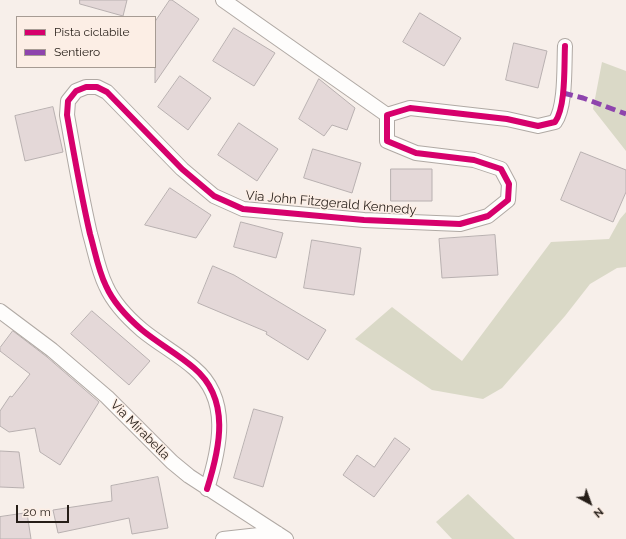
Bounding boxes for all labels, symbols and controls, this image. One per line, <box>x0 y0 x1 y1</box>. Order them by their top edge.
legend <box>16 16 156 68</box>
text: Pista ciclabile <box>54 25 129 39</box>
text: Sentiero <box>54 45 100 59</box>
street label: Via John Fitzgerald Kennedy <box>245 188 417 218</box>
street label: Via Mirabella <box>107 397 173 463</box>
north arrow <box>570 483 610 523</box>
scale bar <box>18 497 71 523</box>
text: 20 m <box>23 505 51 519</box>
text: N <box>591 505 606 520</box>

